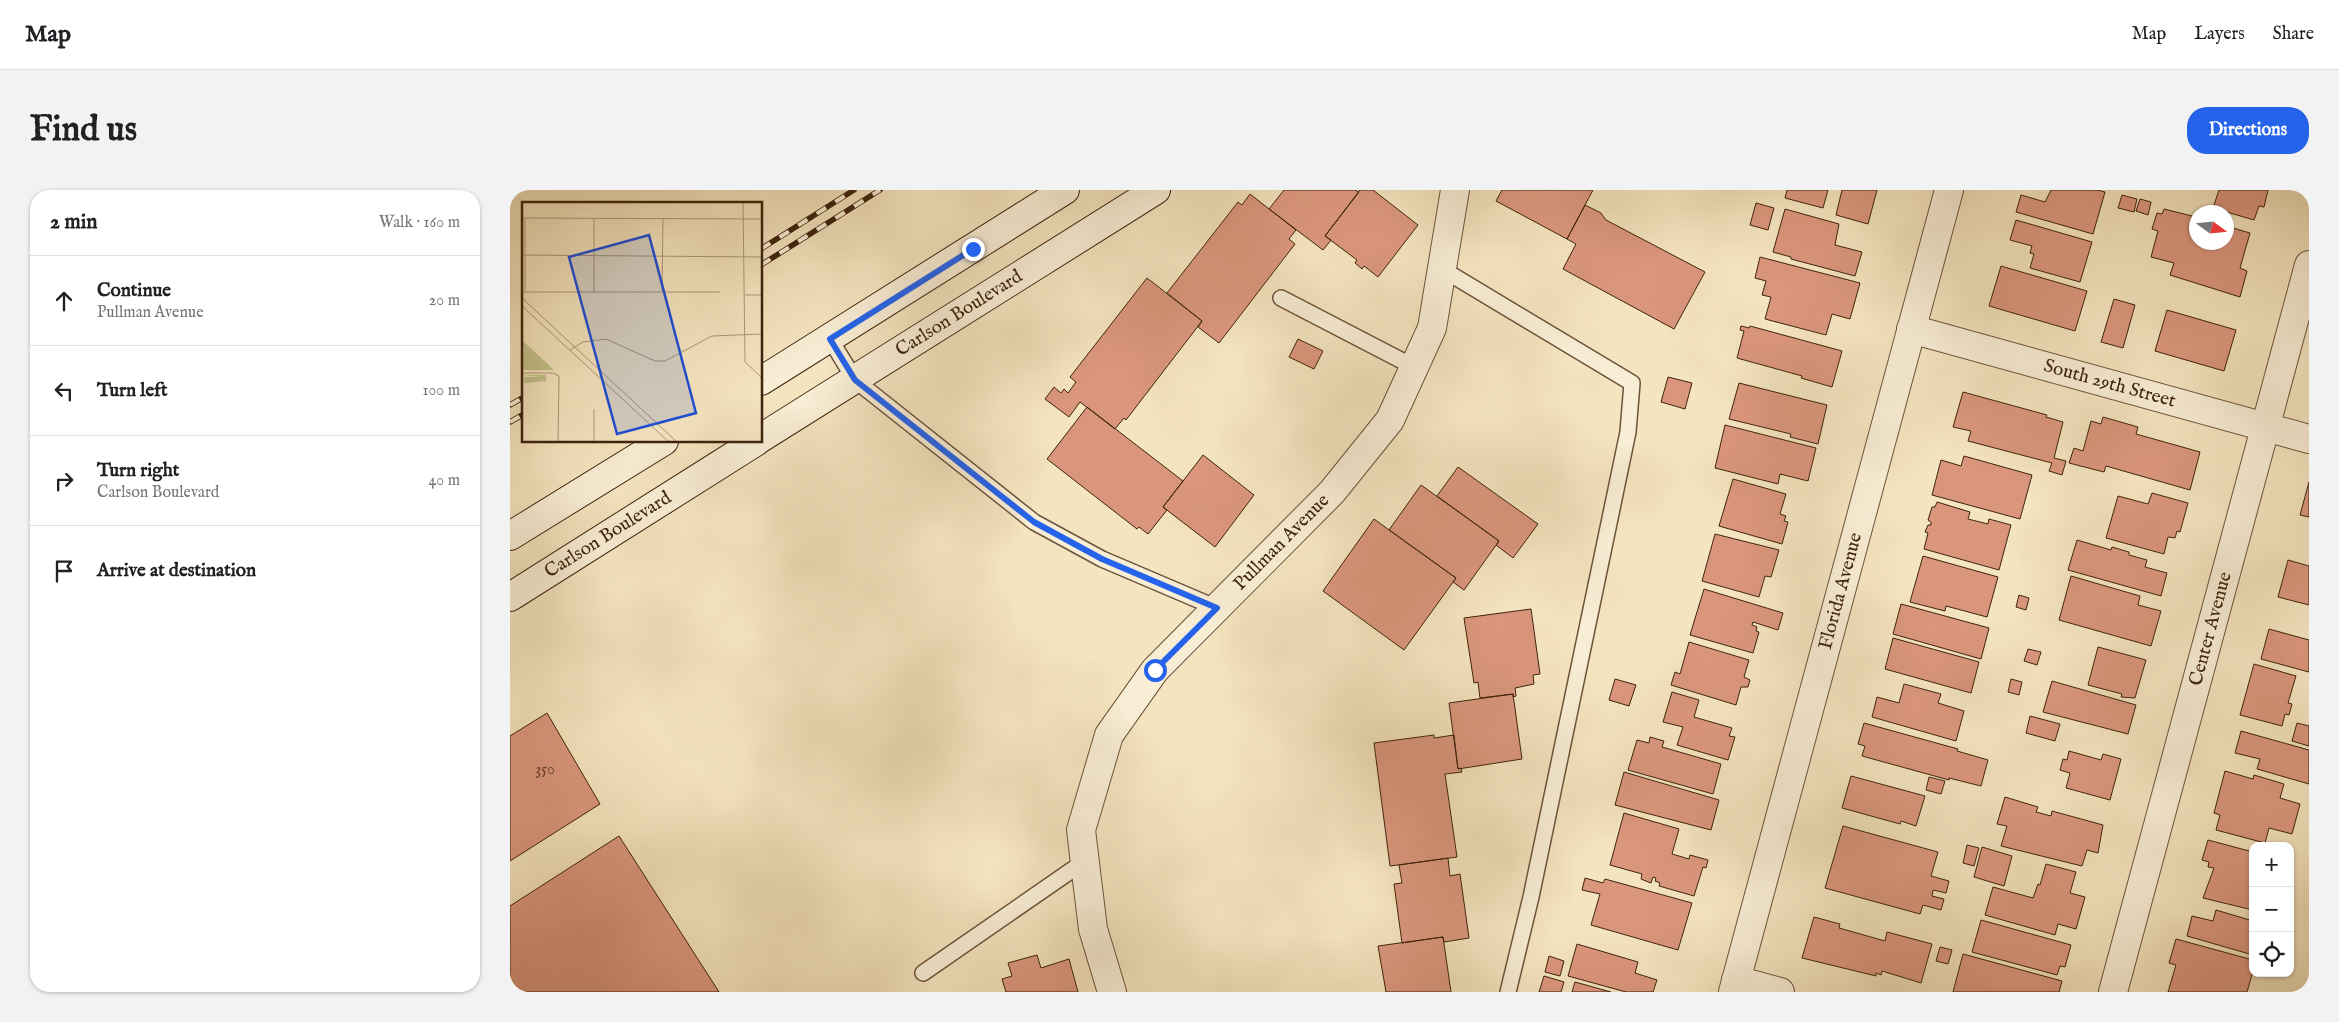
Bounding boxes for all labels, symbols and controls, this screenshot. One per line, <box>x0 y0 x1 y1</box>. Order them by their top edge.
text: Map <box>25 19 71 50</box>
text: Map <box>2132 23 2166 46</box>
text: Layers <box>2194 23 2245 46</box>
text: Share <box>2273 23 2314 46</box>
button: Directions <box>2187 107 2309 154</box>
text: Find us <box>30 108 137 153</box>
inset map <box>522 202 762 442</box>
north arrow <box>2189 205 2234 250</box>
text: 2 min <box>50 209 97 236</box>
text: Walk · 160 m <box>379 213 460 233</box>
route end <box>962 238 985 261</box>
street label: Carlson Boulevard <box>891 264 1028 362</box>
text: Continue <box>97 279 171 303</box>
icon: ahead <box>50 287 78 315</box>
text: 20 m <box>429 291 460 311</box>
text: Pullman Avenue <box>97 303 204 323</box>
street label: South 29th Street <box>2041 354 2179 414</box>
icon: left <box>50 377 78 405</box>
text: Turn left <box>97 379 168 403</box>
text: 100 m <box>423 381 460 401</box>
text: Turn right <box>97 459 179 483</box>
icon: right <box>50 467 78 495</box>
text: 40 m <box>428 471 460 491</box>
text: Carlson Boulevard <box>97 483 219 503</box>
street label: Carlson Boulevard <box>540 486 677 584</box>
street label: Pullman Avenue <box>1229 489 1335 596</box>
street label: Florida Avenue <box>1814 530 1868 652</box>
icon: arrive <box>50 557 78 585</box>
text: Arrive at destination <box>97 559 256 583</box>
street label: Center Avenue <box>2184 569 2238 689</box>
route start <box>1144 659 1167 682</box>
house number: 350 <box>535 760 555 780</box>
map controls <box>2249 842 2294 977</box>
button: + <box>2249 842 2294 887</box>
button: − <box>2249 887 2294 932</box>
button: locate <box>2249 932 2294 977</box>

